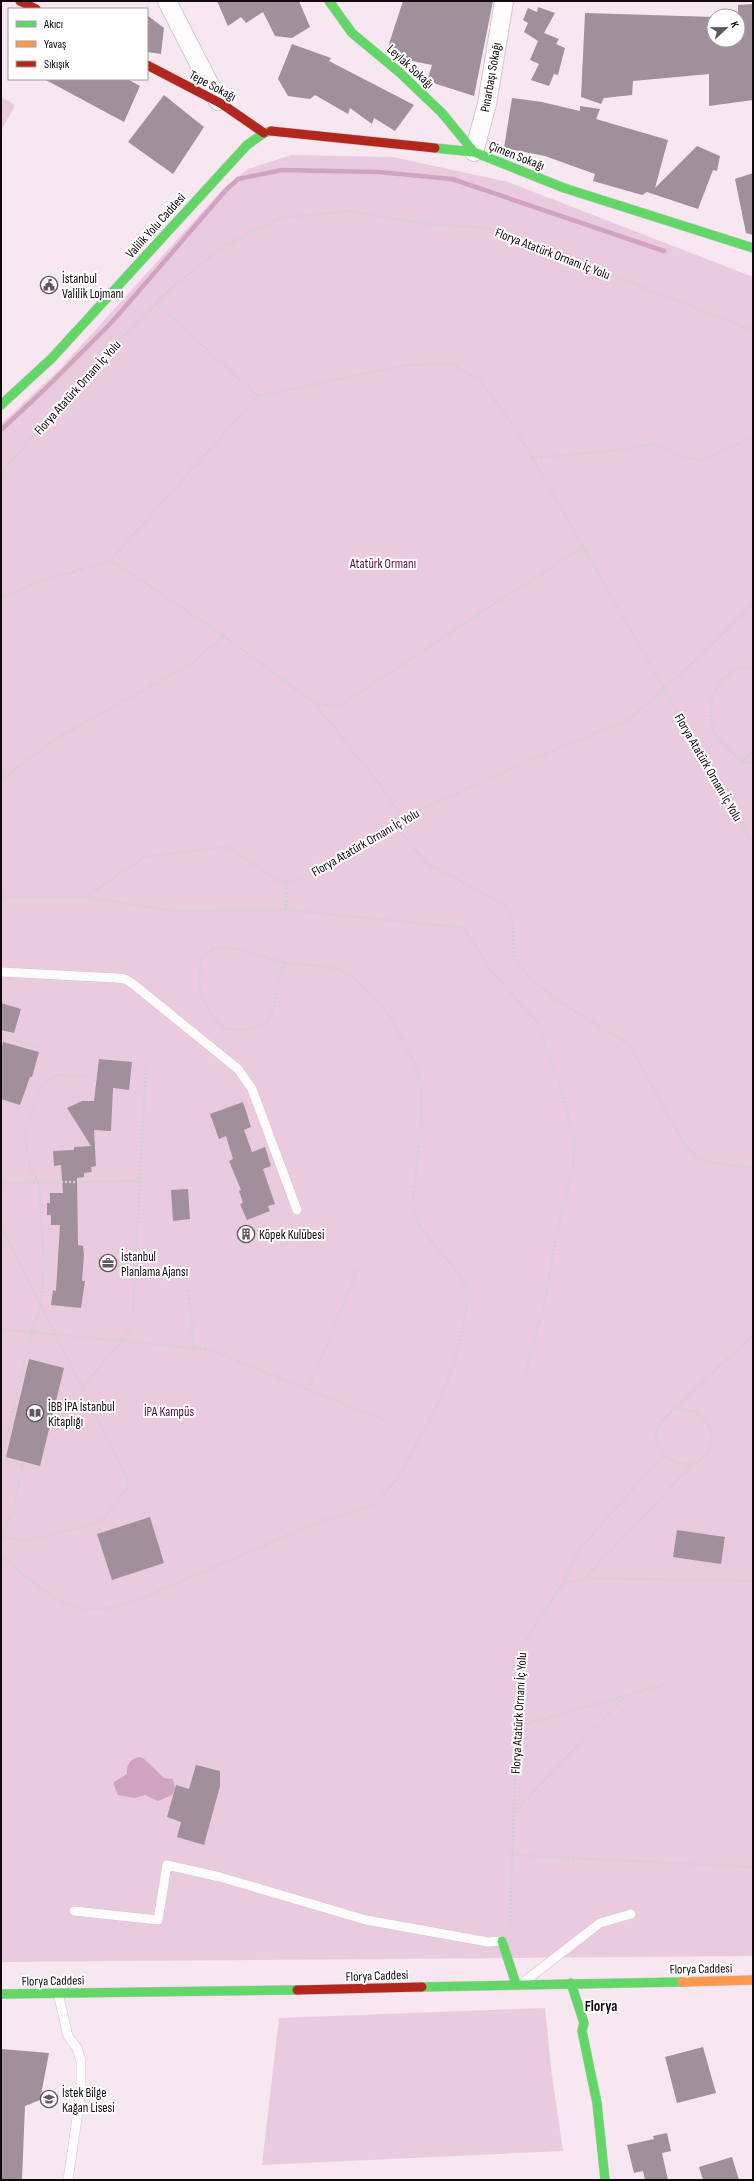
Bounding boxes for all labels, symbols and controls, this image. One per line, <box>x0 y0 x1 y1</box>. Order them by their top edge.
legend <box>8 8 148 80</box>
north arrow <box>706 8 746 48</box>
text: Akıcı <box>43 17 63 32</box>
text: K <box>728 19 742 30</box>
text: Yavaş <box>44 37 66 52</box>
street label: Leylak Sokağı <box>383 41 437 92</box>
street label: Pınarbaşı Sokağı <box>477 41 505 113</box>
text: Sıkışık <box>44 57 70 72</box>
street label: Tepe Sokağı <box>186 67 239 105</box>
street label: Çimen Sokağı <box>486 138 547 174</box>
street label: Valilik Yolu Caddesi <box>122 190 189 262</box>
street label: Florya Atatürk Ornanı İç Yolu <box>493 224 613 283</box>
place label: İstanbul Valilik Lojmanı <box>62 270 123 302</box>
public building icon: İstanbul Valilik Lojmanı <box>39 275 59 295</box>
street label: Florya Atatürk Ornanı İç Yolu <box>30 336 124 438</box>
park label: Atatürk Ormanı <box>349 556 416 572</box>
street label: Florya Atatürk Ornanı İç Yolu <box>671 710 746 824</box>
street label: Florya Atatürk Ornanı İç Yolu <box>308 805 422 880</box>
building icon: Köpek Kulübesi <box>236 1224 256 1244</box>
place label: Köpek Kulübesi <box>259 1227 324 1243</box>
place label: İstanbul Planlama Ajansı <box>121 1248 188 1280</box>
office icon: İstanbul Planlama Ajansı <box>98 1253 118 1273</box>
place label: İBB İPA İstanbul Kitaplığı <box>48 1398 115 1430</box>
library icon: İBB İPA İstanbul Kitaplığı <box>25 1403 45 1423</box>
park label: İPA Kampüs <box>144 1403 194 1420</box>
street label: Florya Atatürk Ornanı İç Yolu <box>507 1652 530 1774</box>
street label: Florya Caddesi <box>670 1960 733 1978</box>
street label: Florya Caddesi <box>345 1967 409 1985</box>
street label: Florya Caddesi <box>22 1972 85 1990</box>
district label: Florya <box>585 1997 617 2016</box>
place label: İstek Bilge Kağan Lisesi <box>62 2084 115 2116</box>
school or university icon: İstek Bilge Kağan Lisesi <box>39 2089 59 2109</box>

